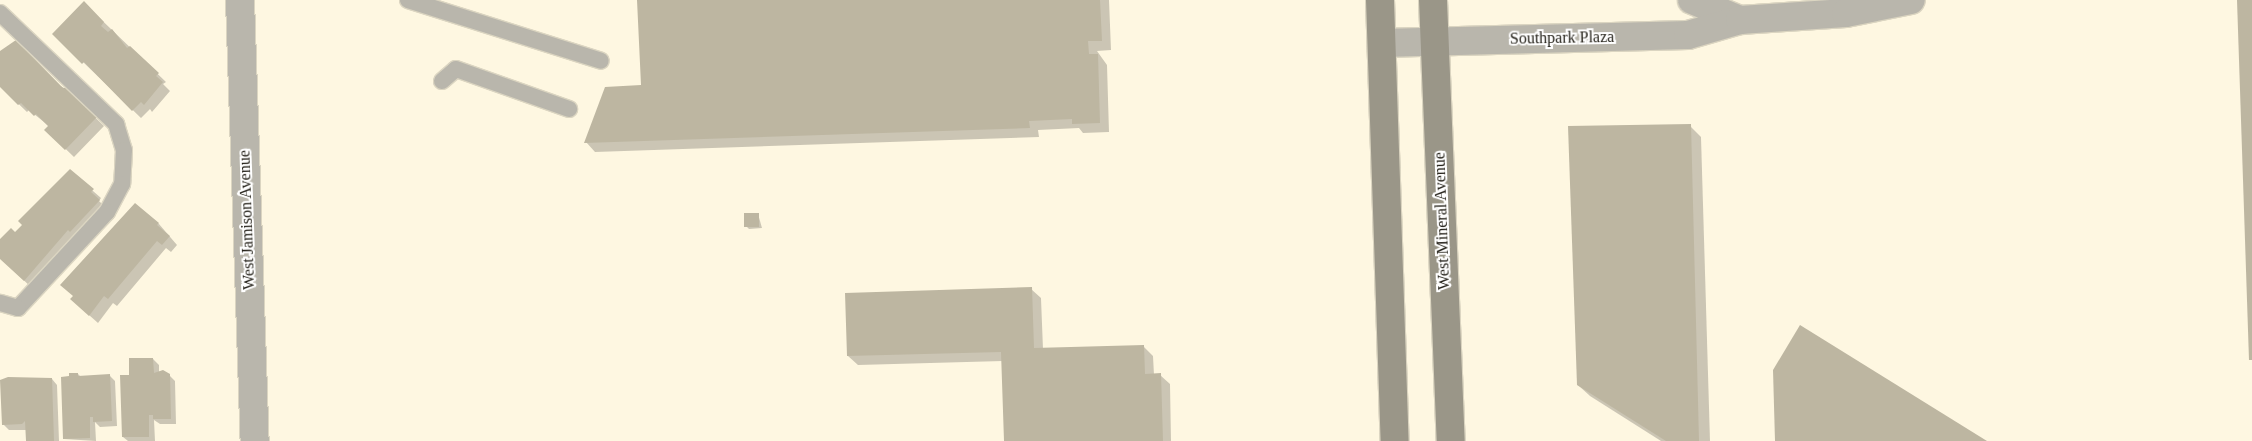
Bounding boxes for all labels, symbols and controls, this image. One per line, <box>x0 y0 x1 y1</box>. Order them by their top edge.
street label: Southpark Plaza <box>1510 27 1614 49</box>
street label: West Jamison Avenue <box>235 149 259 291</box>
street label: West Mineral Avenue <box>1430 151 1454 291</box>

